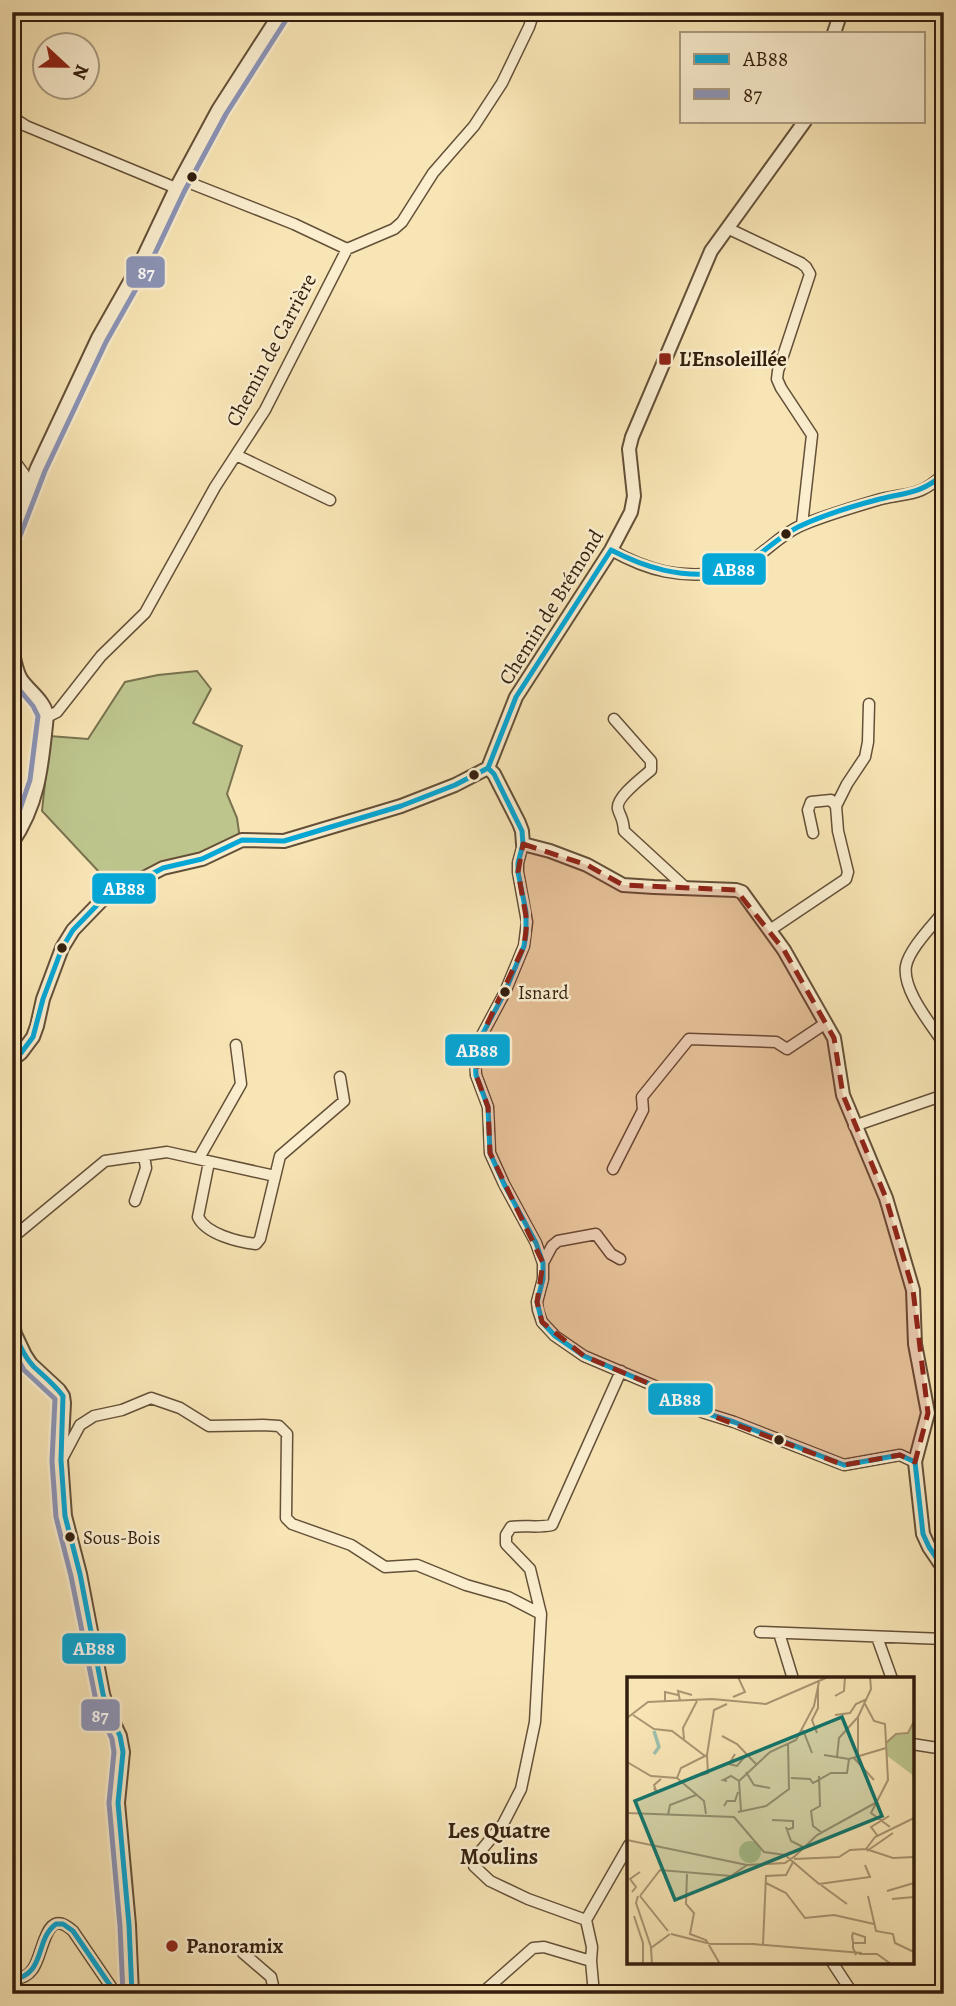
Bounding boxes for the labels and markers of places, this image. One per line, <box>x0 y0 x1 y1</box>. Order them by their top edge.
unlabelled marker <box>185 170 199 184</box>
place label: L'Ensoleillée <box>679 345 787 373</box>
marker: L'Ensoleillée <box>657 351 673 367</box>
unlabelled marker <box>779 527 793 541</box>
unlabelled marker <box>467 768 481 782</box>
unlabelled marker <box>55 941 69 955</box>
place label: Isnard <box>518 980 569 1006</box>
marker: Isnard <box>498 985 512 999</box>
unlabelled marker <box>772 1433 786 1447</box>
place label: Sous-Bois <box>83 1525 160 1551</box>
marker: Sous-Bois <box>63 1530 77 1544</box>
place label: Panoramix <box>186 1932 284 1960</box>
marker: Panoramix <box>164 1938 180 1954</box>

